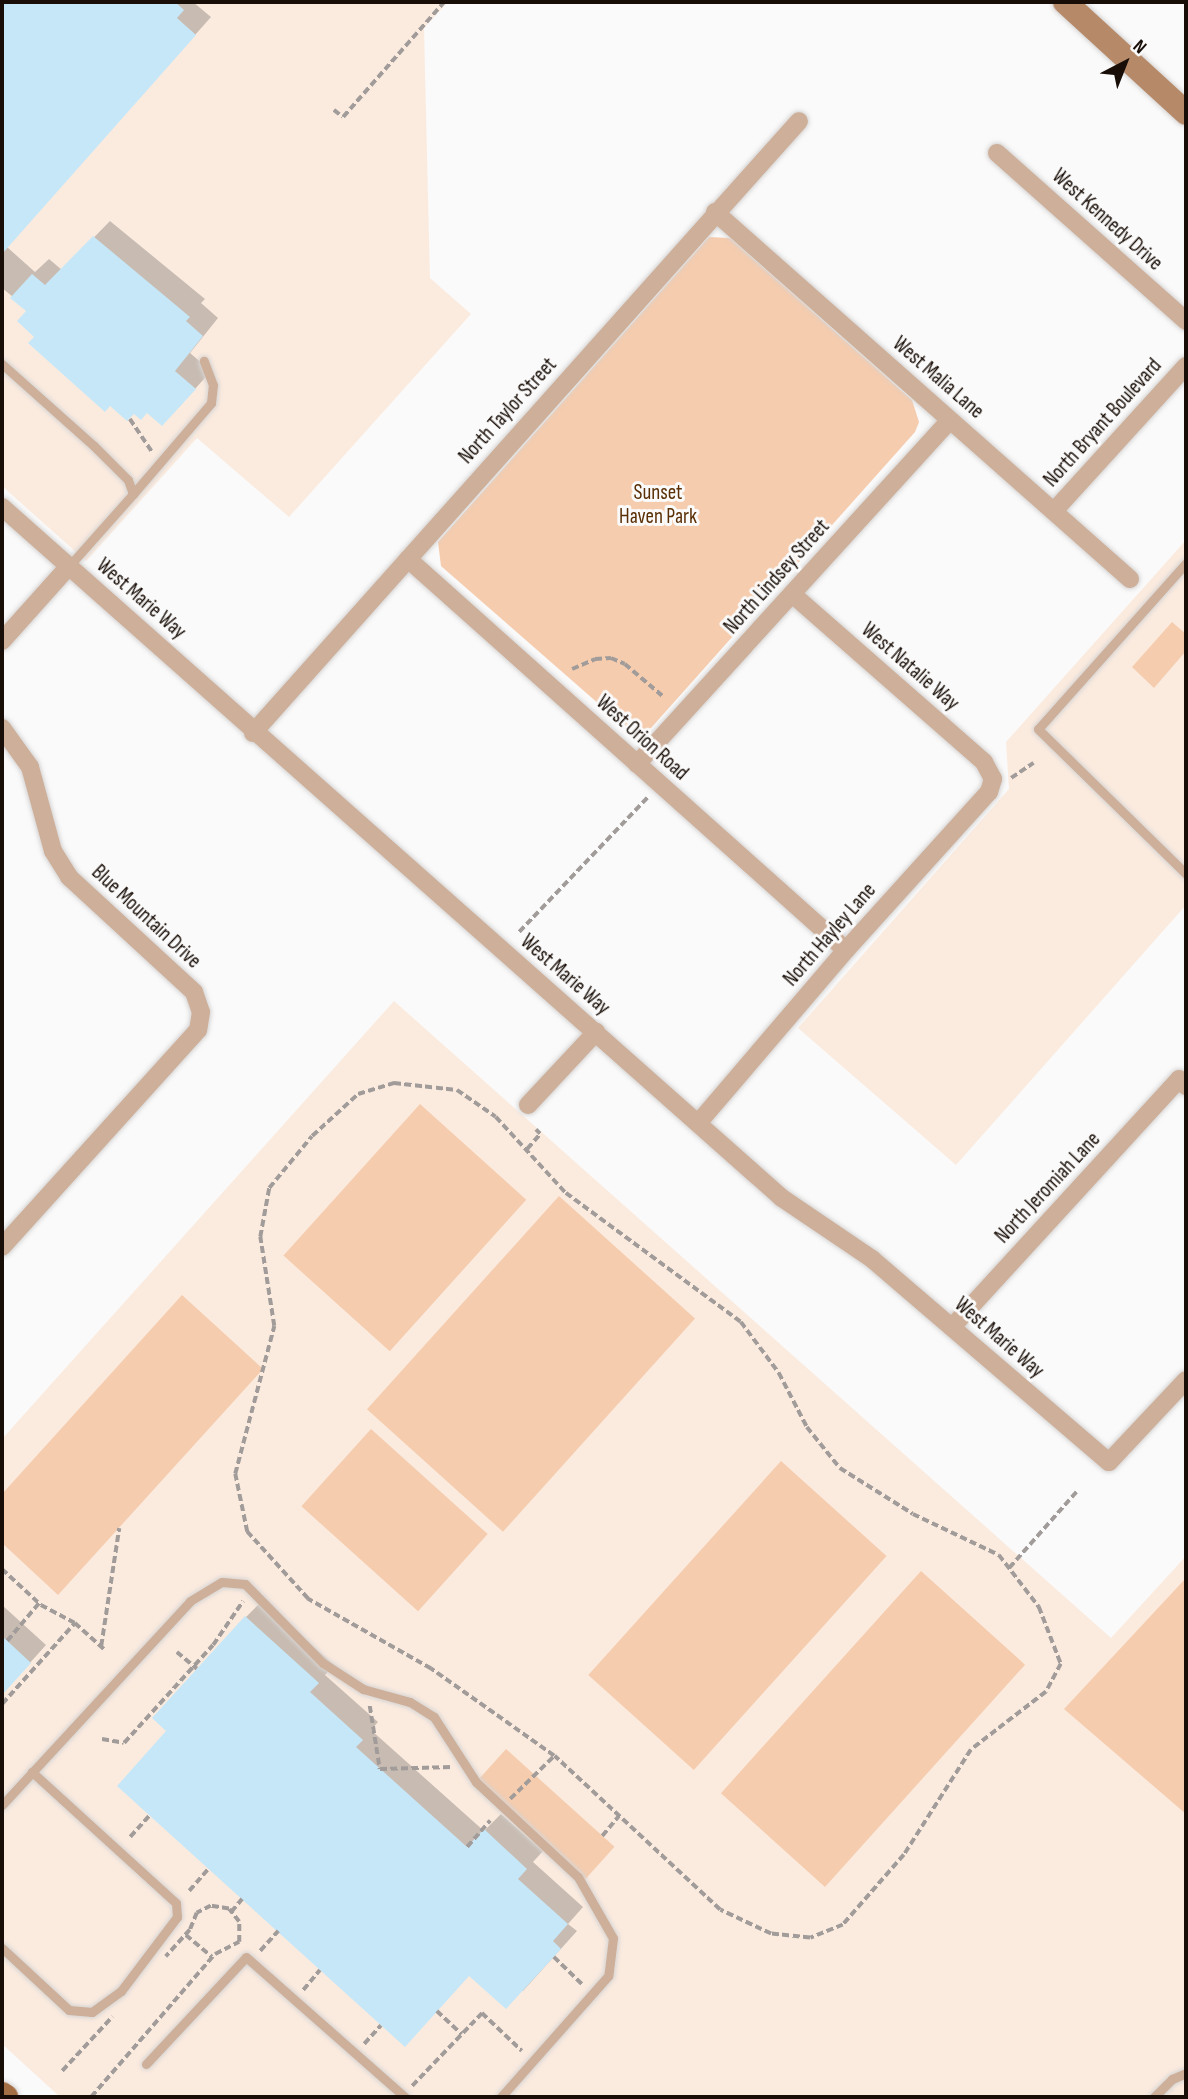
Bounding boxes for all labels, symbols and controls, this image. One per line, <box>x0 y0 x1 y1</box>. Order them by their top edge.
north arrow <box>1090 28 1160 98</box>
text: N <box>1128 35 1151 59</box>
street label: West Kennedy Drive <box>1047 164 1167 276</box>
street label: West Malia Lane <box>887 332 989 424</box>
street label: North Taylor Street <box>454 353 562 469</box>
street label: North Bryant Boulevard <box>1039 354 1167 492</box>
park label: Sunset Haven Park <box>619 480 697 530</box>
street label: North Lindsey Street <box>719 515 835 639</box>
street label: West Marie Way <box>91 553 191 645</box>
street label: West Natalie Way <box>856 618 964 716</box>
street label: West Orion Road <box>591 690 693 786</box>
street label: Blue Mountain Drive <box>86 860 206 974</box>
street label: North Hayley Lane <box>778 878 882 992</box>
street label: West Marie Way <box>515 929 615 1021</box>
street label: North Jeromiah Lane <box>990 1127 1106 1249</box>
street label: West Marie Way <box>949 1292 1049 1384</box>

